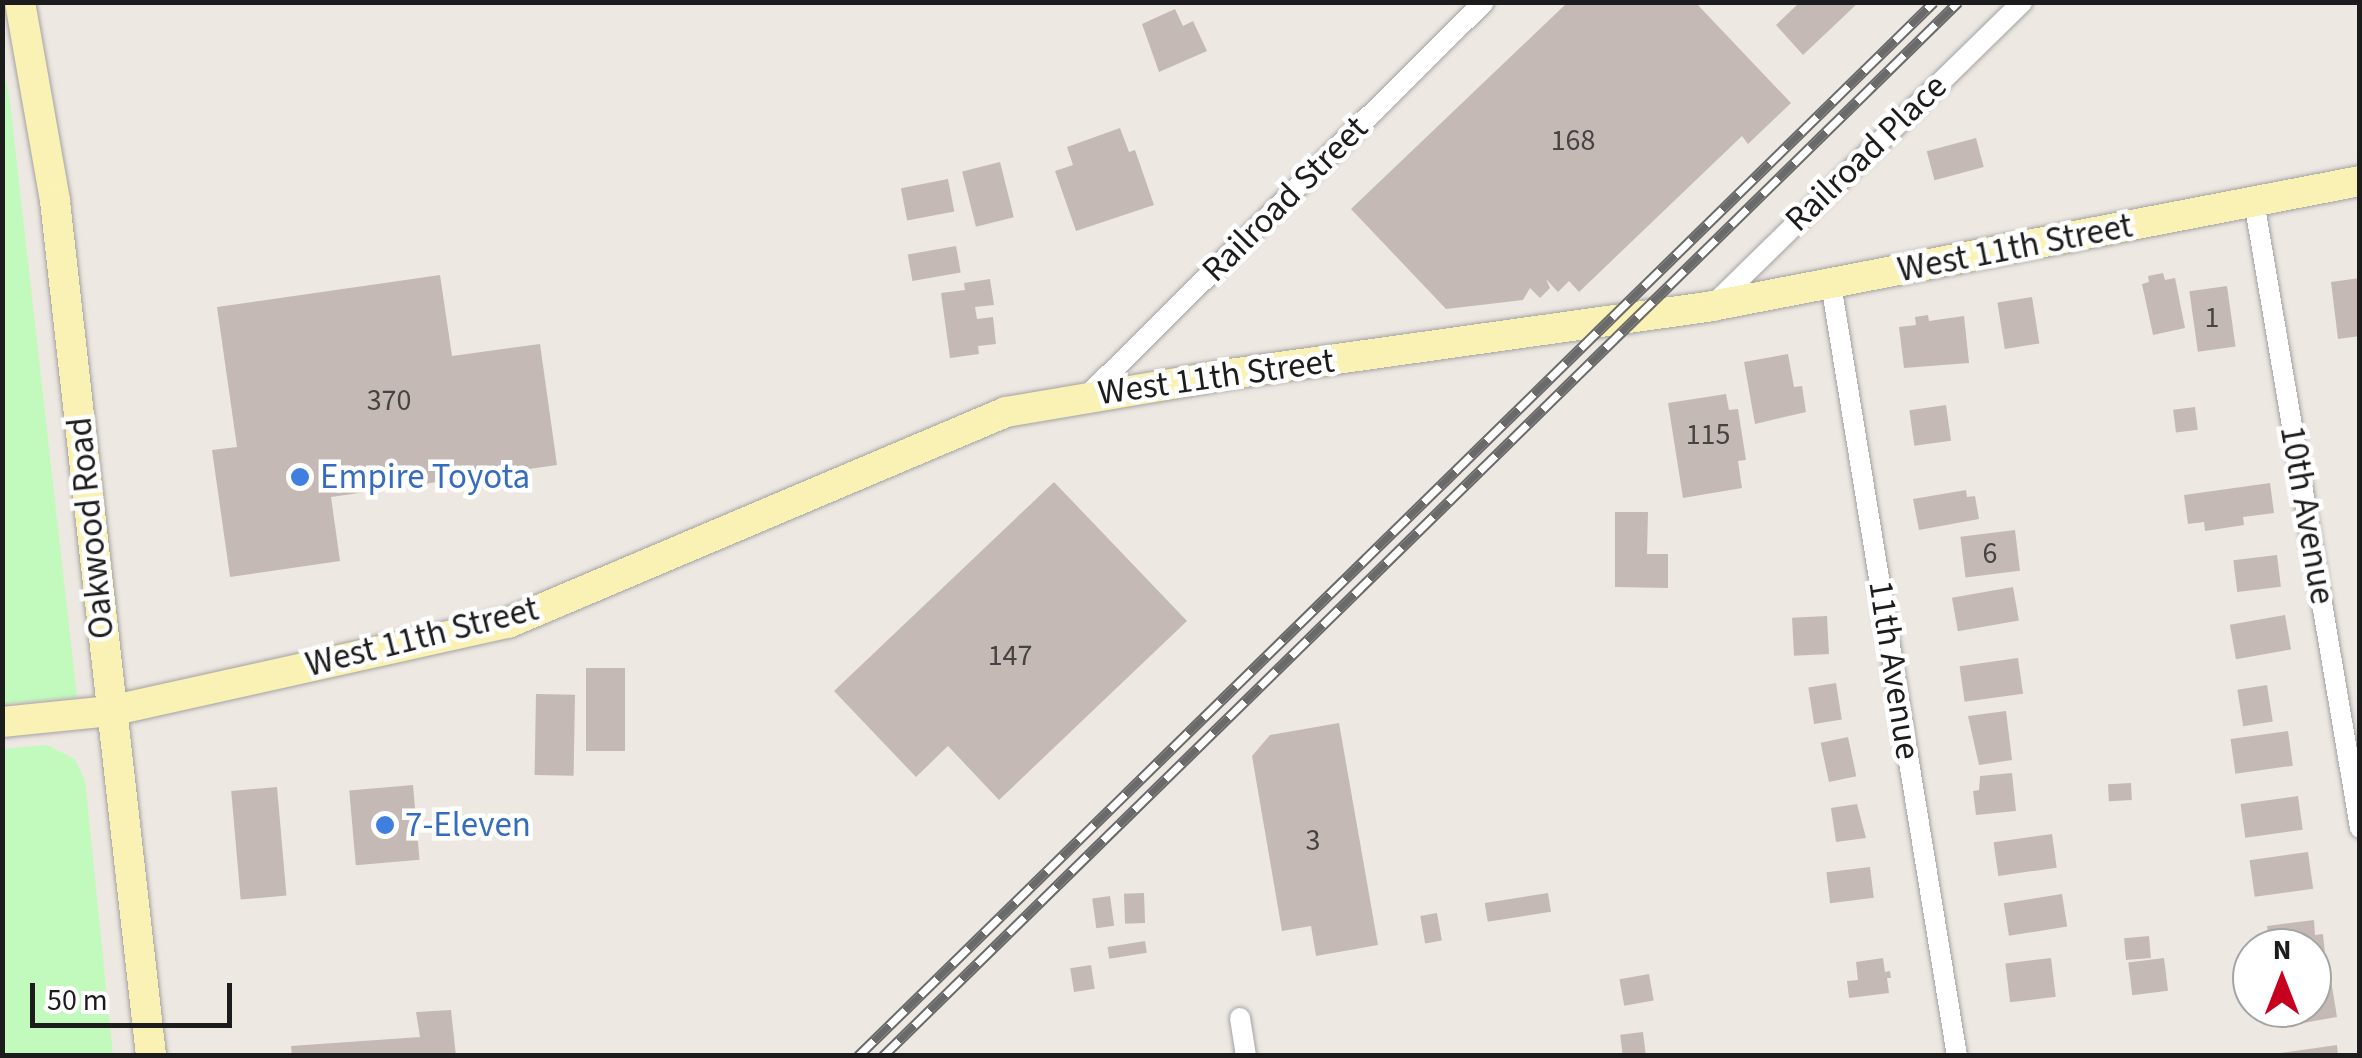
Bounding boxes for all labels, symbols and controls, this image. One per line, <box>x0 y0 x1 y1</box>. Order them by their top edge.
street label: Railroad Place <box>1777 66 1955 240</box>
street label: Railroad Street <box>1193 107 1377 291</box>
house number: 168 <box>1551 123 1595 159</box>
street label: West 11th Street <box>1894 205 2136 291</box>
house number: 1 <box>2205 300 2219 336</box>
street label: West 11th Street <box>1095 340 1337 414</box>
house number: 370 <box>367 383 411 419</box>
street label: Oakwood Road <box>58 415 124 641</box>
house number: 115 <box>1686 417 1730 453</box>
street label: 10th Avenue <box>2271 422 2343 608</box>
place label: Empire Toyota <box>320 456 530 498</box>
marker: Empire Toyota <box>289 466 311 488</box>
house number: 6 <box>1983 536 1997 572</box>
street label: 11th Avenue <box>1859 578 1929 762</box>
street label: West 11th Street <box>301 588 543 686</box>
house number: 147 <box>988 638 1032 674</box>
place label: 7-Eleven <box>405 804 531 846</box>
marker: 7-Eleven <box>374 814 396 836</box>
house number: 3 <box>1306 823 1320 859</box>
north arrow <box>2232 928 2332 1028</box>
text: N <box>2273 930 2291 970</box>
scale bar <box>35 963 238 1025</box>
text: 50 m <box>47 979 108 1022</box>

